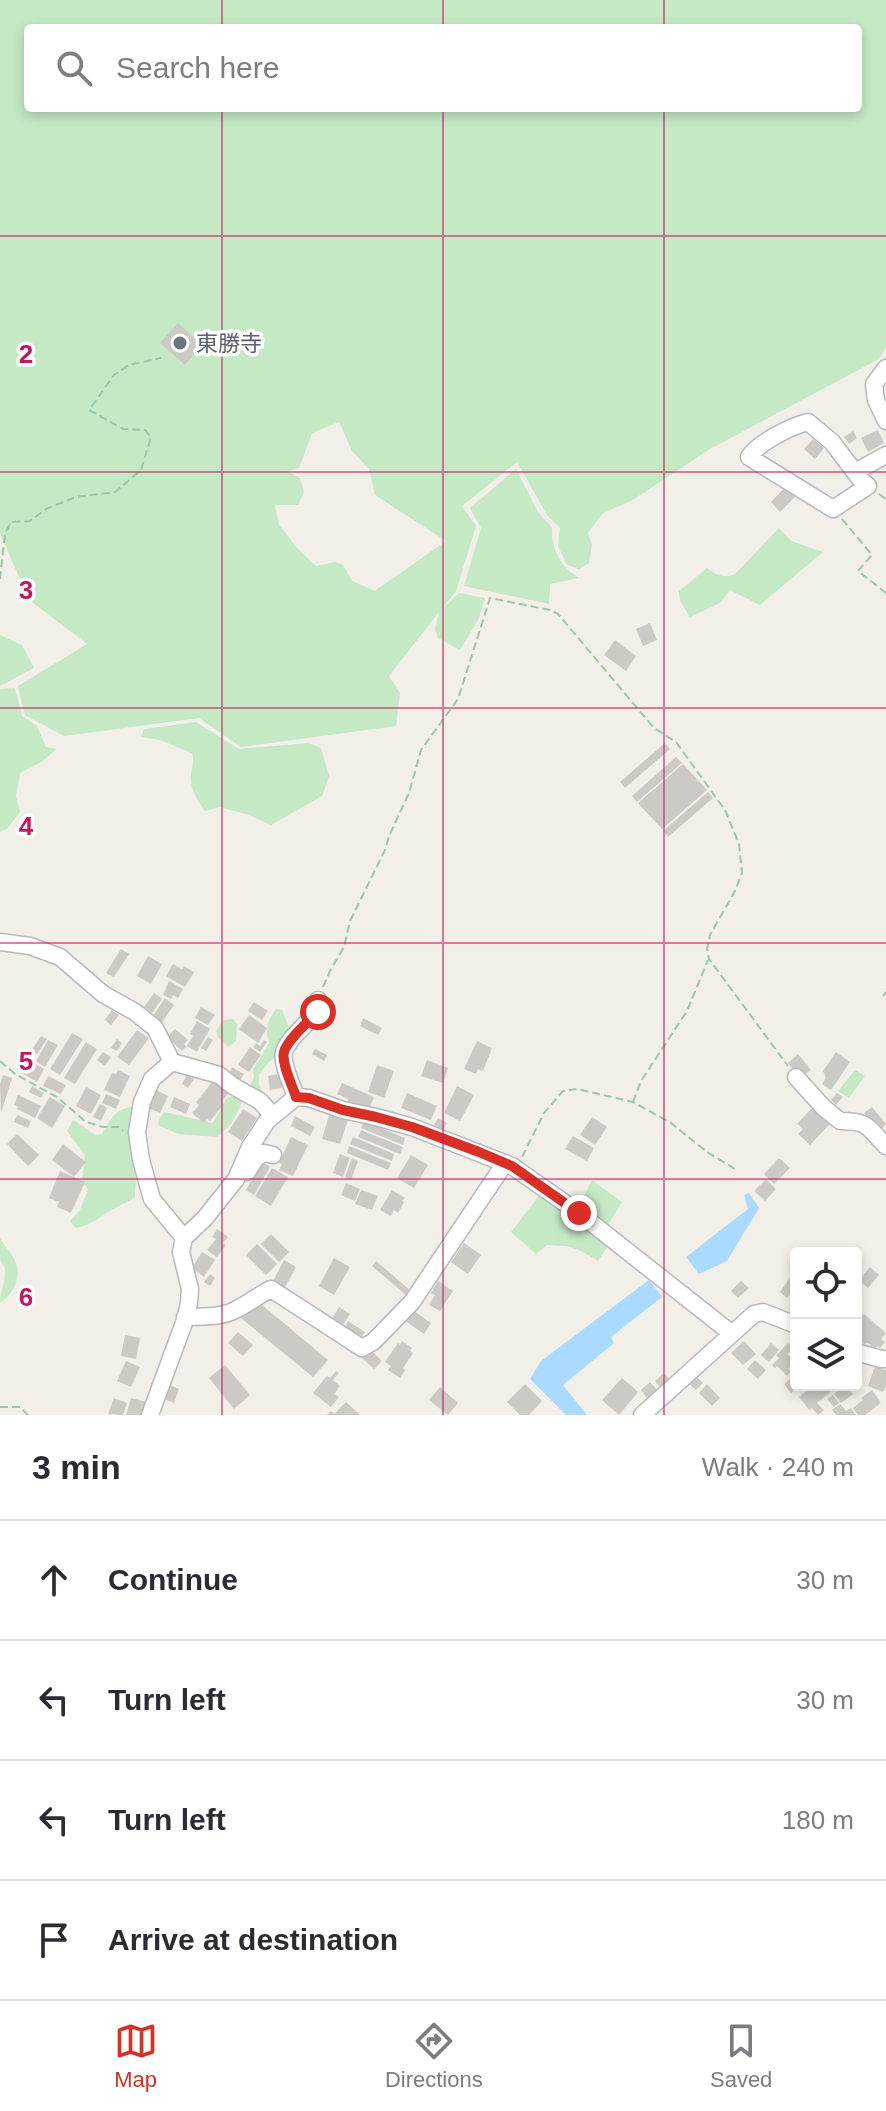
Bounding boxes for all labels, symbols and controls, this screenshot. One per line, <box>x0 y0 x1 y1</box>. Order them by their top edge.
search box <box>24 24 862 112</box>
icon: search <box>52 46 96 90</box>
text: Search here <box>116 51 279 84</box>
place label: 東勝寺 <box>196 331 262 356</box>
marker: 東勝寺 <box>171 334 189 352</box>
text: 2 <box>19 339 33 369</box>
text: 3 <box>19 575 33 605</box>
text: 4 <box>19 811 34 841</box>
route start <box>300 994 336 1030</box>
text: 5 <box>19 1046 33 1076</box>
route end <box>561 1195 597 1231</box>
map controls <box>790 1247 862 1391</box>
button: locate <box>790 1247 862 1319</box>
text: 6 <box>19 1282 33 1312</box>
button: layers <box>790 1319 862 1391</box>
text: 3 min <box>32 1448 121 1486</box>
text: Walk · 240 m <box>702 1452 854 1482</box>
icon: ahead <box>32 1558 76 1602</box>
text: Continue <box>108 1563 238 1596</box>
text: 30 m <box>796 1565 854 1595</box>
icon: left <box>32 1678 76 1722</box>
text: Turn left <box>108 1683 226 1716</box>
text: 30 m <box>796 1685 854 1715</box>
icon: left <box>32 1798 76 1842</box>
text: Turn left <box>108 1803 226 1836</box>
text: 180 m <box>782 1805 854 1835</box>
icon: arrive <box>32 1918 76 1962</box>
text: Arrive at destination <box>108 1923 398 1956</box>
tab: Map <box>114 2019 158 2093</box>
tab: Directions <box>385 2019 483 2093</box>
tab: Saved <box>710 2019 772 2093</box>

